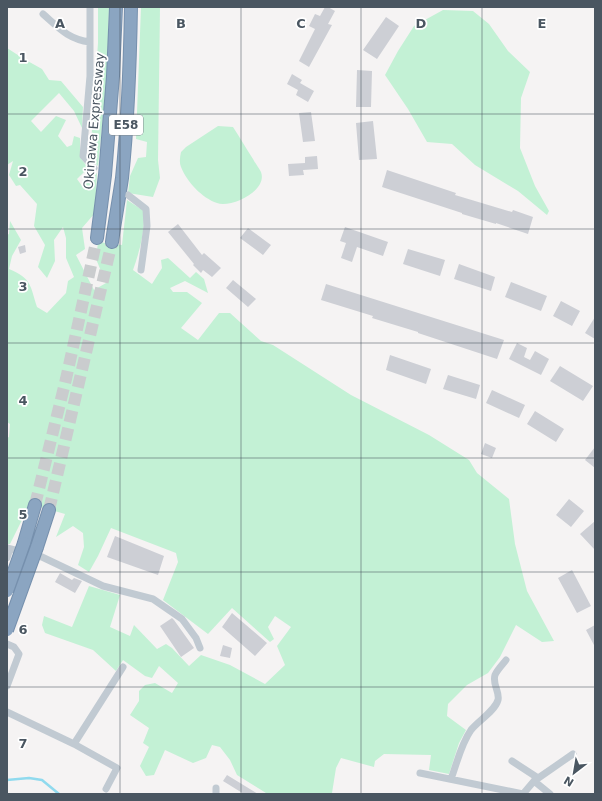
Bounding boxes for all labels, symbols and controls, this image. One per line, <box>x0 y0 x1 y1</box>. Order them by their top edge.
text: A <box>55 16 65 31</box>
text: B <box>176 16 186 31</box>
text: C <box>296 16 306 31</box>
text: D <box>416 16 427 31</box>
text: E <box>538 16 546 31</box>
text: 1 <box>18 50 28 65</box>
street label: Okinawa Expressway <box>81 52 107 190</box>
road number: E58 <box>109 115 143 135</box>
text: 2 <box>18 164 28 179</box>
text: 3 <box>18 279 28 294</box>
text: 4 <box>18 393 28 408</box>
text: 5 <box>18 507 28 522</box>
text: 6 <box>18 622 28 637</box>
text: 7 <box>18 736 28 751</box>
north arrow <box>554 753 594 793</box>
text: N <box>562 773 576 789</box>

